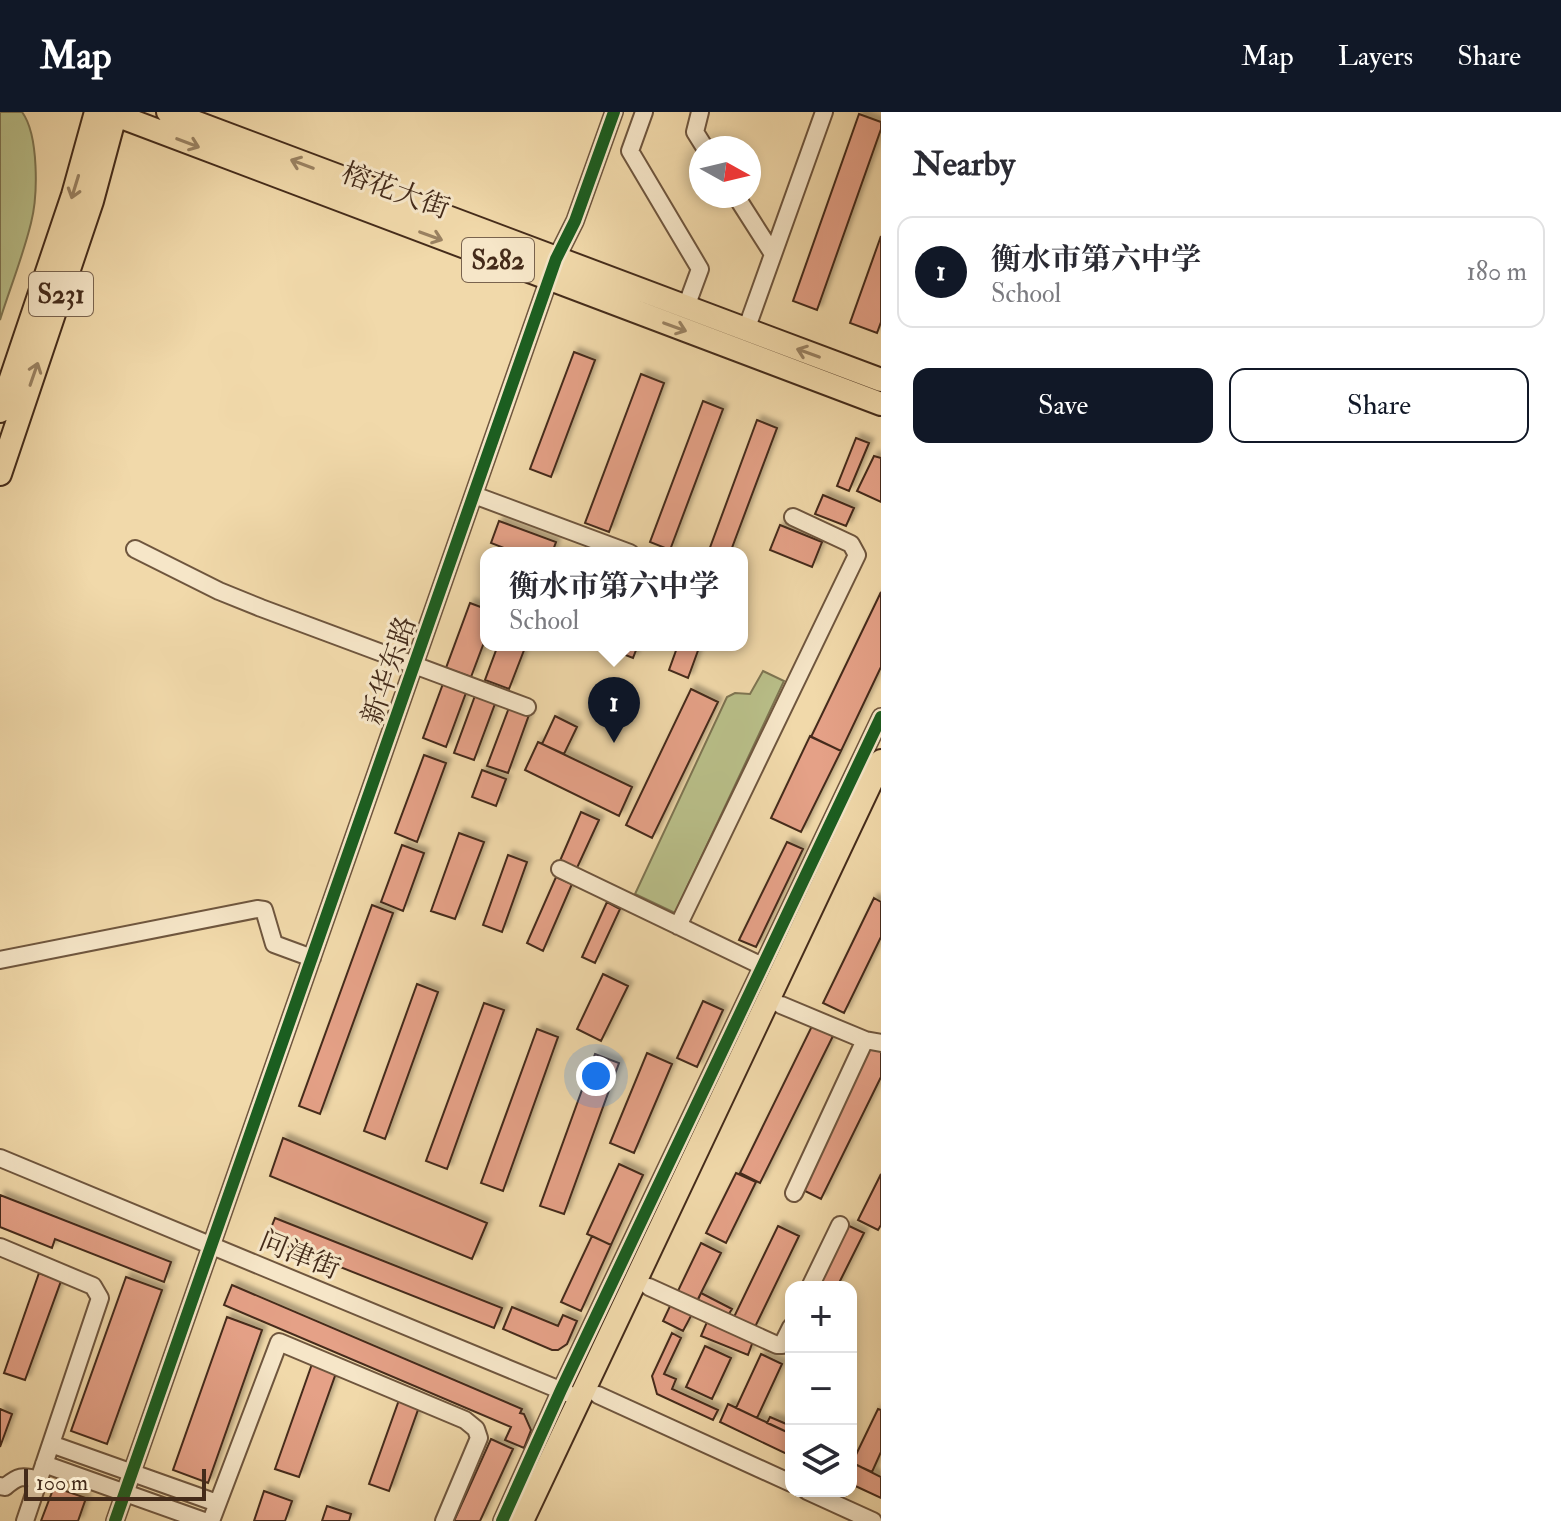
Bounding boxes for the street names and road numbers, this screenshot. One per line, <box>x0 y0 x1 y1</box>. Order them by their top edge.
street label: 榕花大街 <box>337 156 454 227</box>
road number: S282 <box>462 238 534 282</box>
road number: S231 <box>29 272 93 316</box>
street label: 新华东路 <box>355 612 424 729</box>
street label: 问津街 <box>254 1223 345 1287</box>

